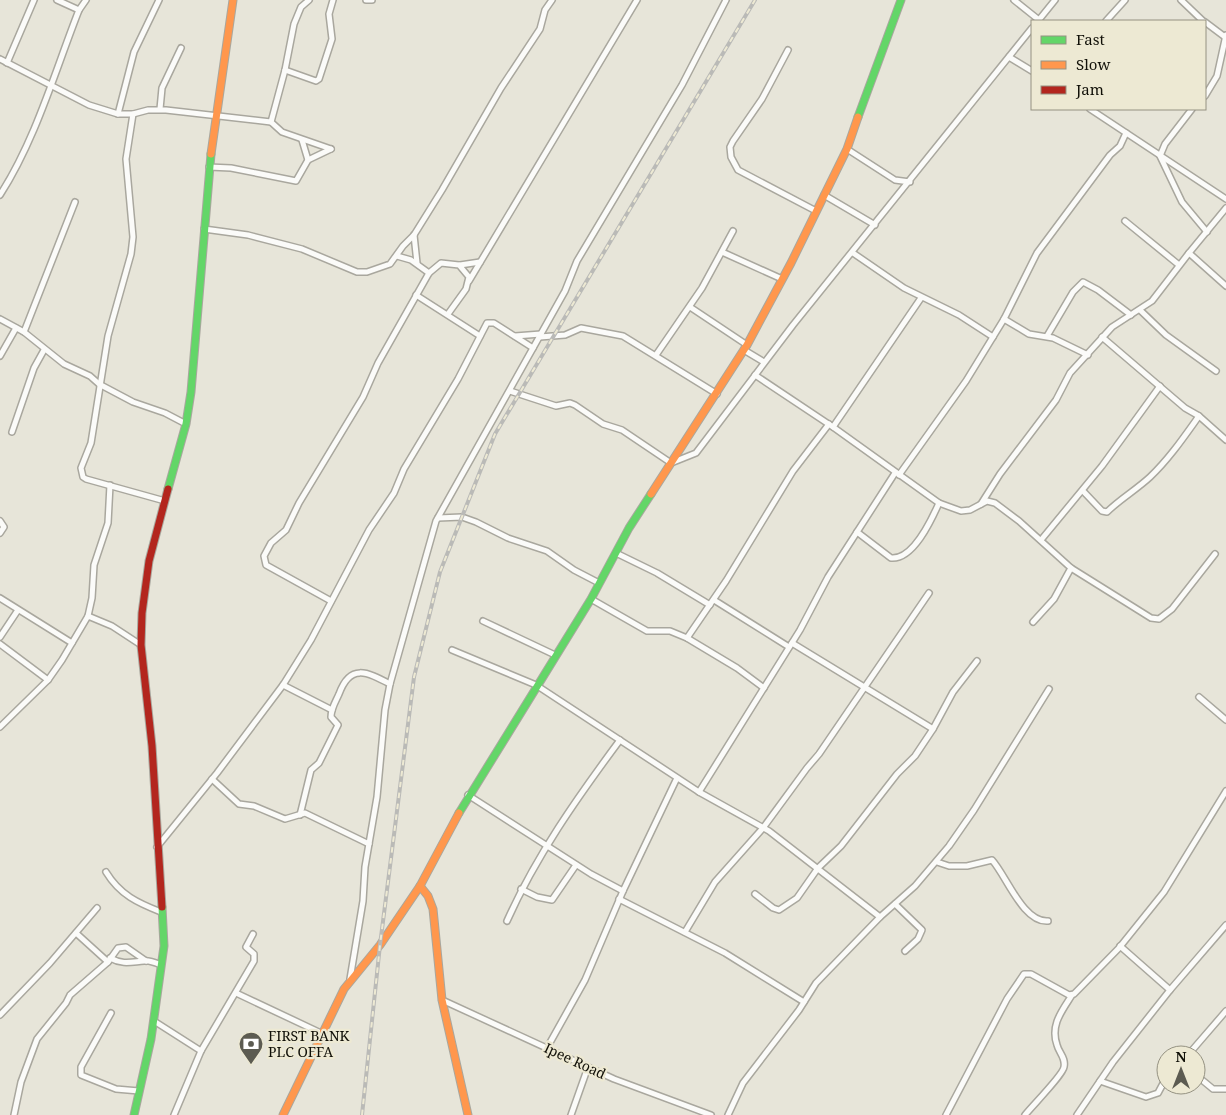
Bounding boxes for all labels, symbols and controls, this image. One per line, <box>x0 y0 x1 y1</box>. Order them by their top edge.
legend <box>1031 20 1206 110</box>
text: Fast <box>1076 29 1105 49</box>
text: Slow <box>1076 54 1110 74</box>
text: Jam <box>1075 79 1104 99</box>
place label: FIRST BANK PLC OFFA <box>268 1026 350 1061</box>
bank icon: FIRST BANK PLC OFFA <box>238 1031 264 1065</box>
street label: Ipee Road <box>541 1038 610 1083</box>
north arrow <box>1156 1045 1206 1095</box>
text: N <box>1175 1047 1187 1066</box>

